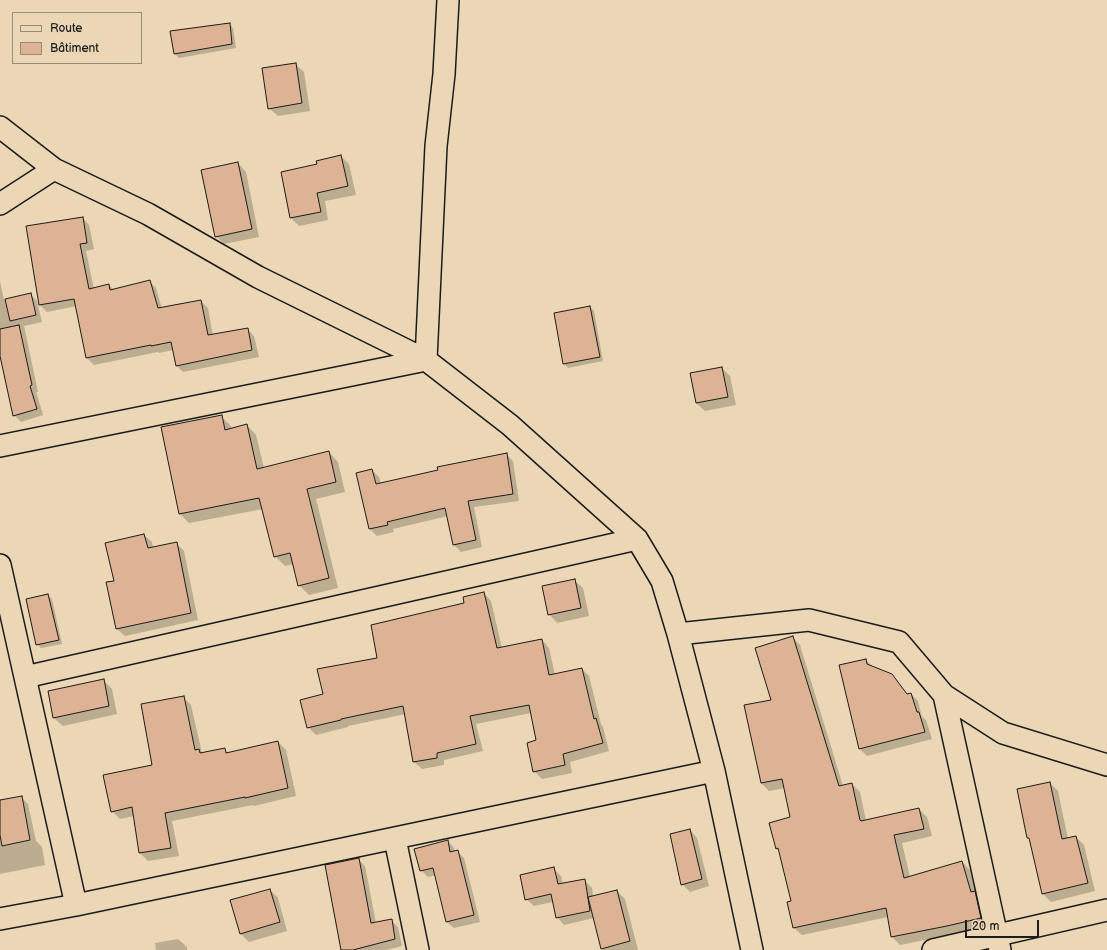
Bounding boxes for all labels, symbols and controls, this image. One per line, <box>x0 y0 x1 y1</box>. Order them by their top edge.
legend <box>12 12 142 64</box>
text: Route <box>50 21 82 36</box>
text: Bâtiment <box>50 41 99 56</box>
scale bar <box>967 912 1041 938</box>
text: 20 m <box>972 919 999 934</box>

